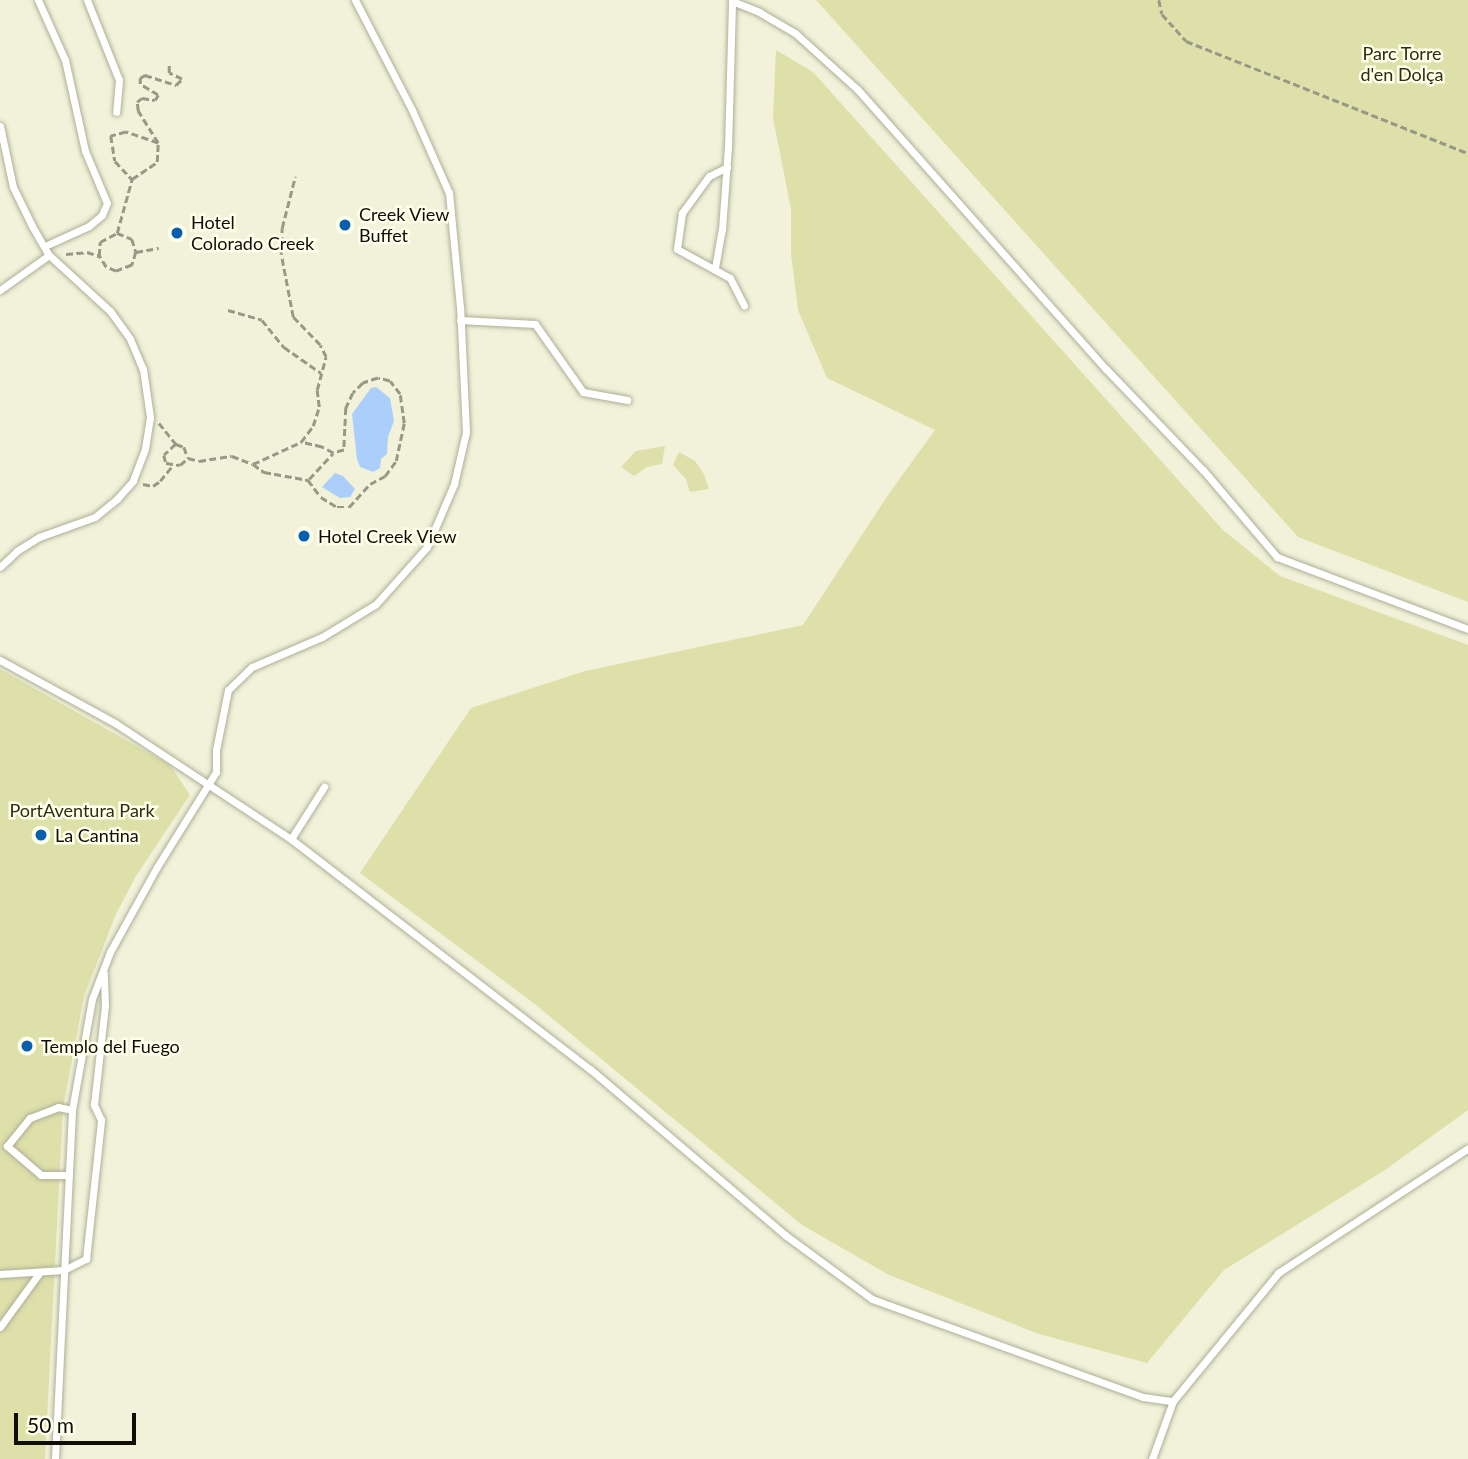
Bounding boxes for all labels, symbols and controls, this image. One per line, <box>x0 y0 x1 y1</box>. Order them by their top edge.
park label: Parc Torre d'en Dolça <box>1360 43 1444 86</box>
place label: Creek View Buffet <box>359 204 450 246</box>
place label: Hotel Colorado Creek <box>191 212 314 255</box>
marker: Creek View Buffet <box>337 217 353 233</box>
marker: Hotel Colorado Creek <box>169 225 185 241</box>
place label: Hotel Creek View <box>318 525 457 547</box>
marker: Hotel Creek View <box>296 528 312 544</box>
park label: PortAventura Park <box>9 799 155 821</box>
place label: La Cantina <box>55 824 139 846</box>
marker: La Cantina <box>33 827 49 843</box>
place label: Templo del Fuego <box>41 1035 180 1057</box>
marker: Templo del Fuego <box>19 1038 35 1054</box>
scale bar <box>18 1400 140 1444</box>
text: 50 m <box>27 1412 74 1437</box>

